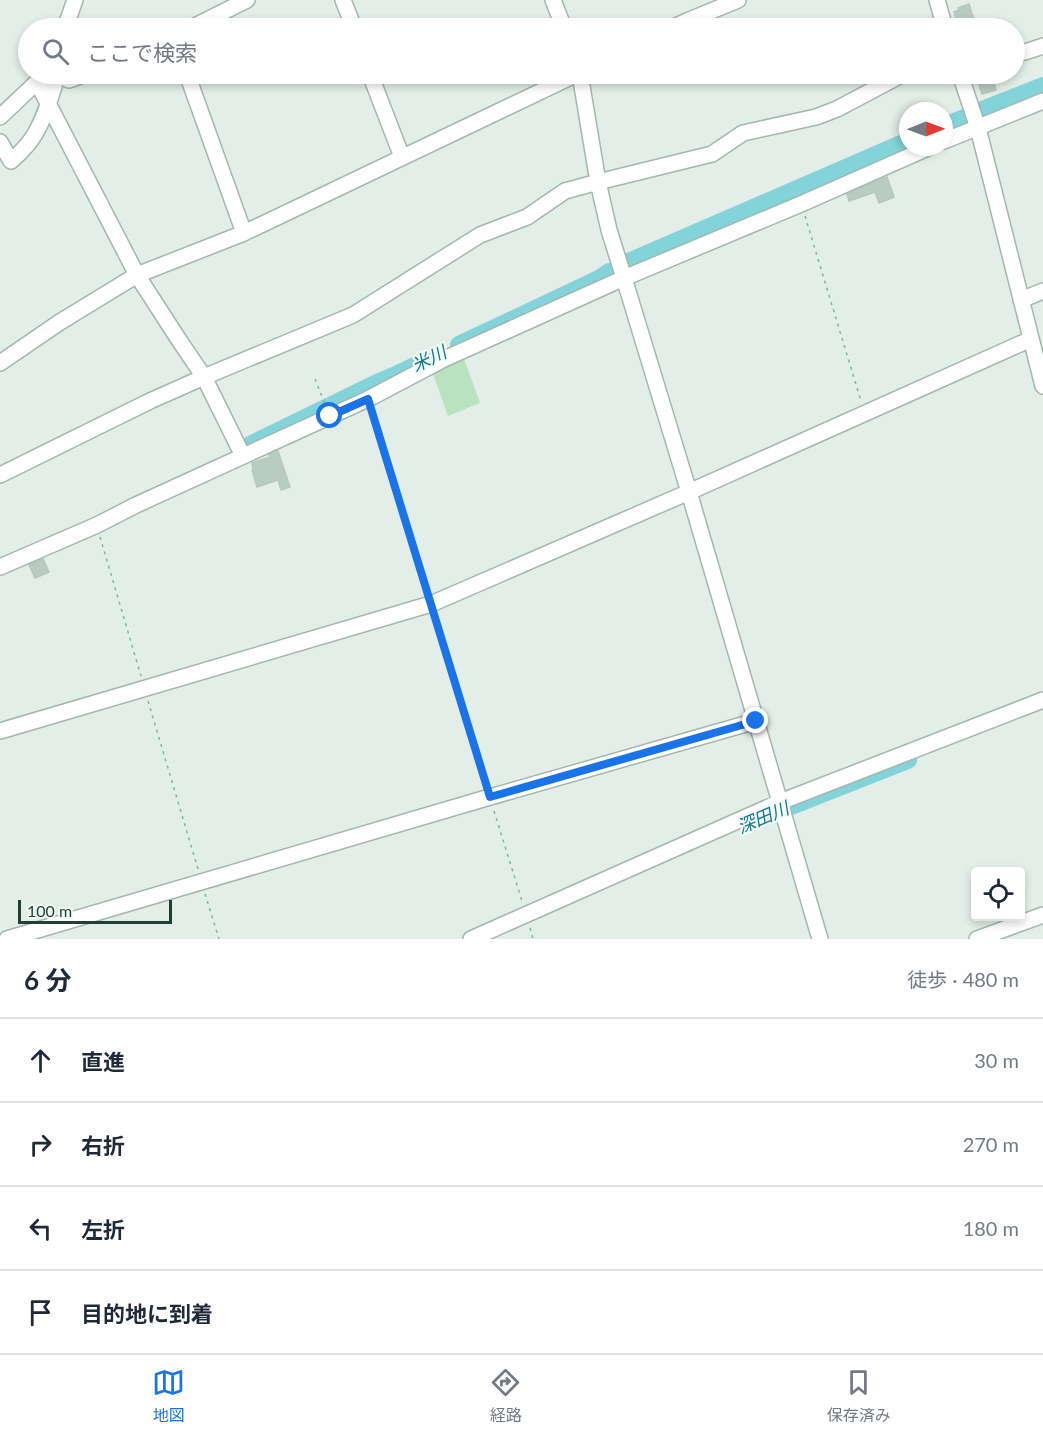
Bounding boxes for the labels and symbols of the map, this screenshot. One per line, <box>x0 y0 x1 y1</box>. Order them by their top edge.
north arrow <box>899 102 953 156</box>
water label: 米川 <box>408 339 451 376</box>
route start <box>316 402 342 428</box>
route end <box>742 707 768 733</box>
water label: 深田川 <box>733 796 794 838</box>
scale bar <box>18 897 172 924</box>

